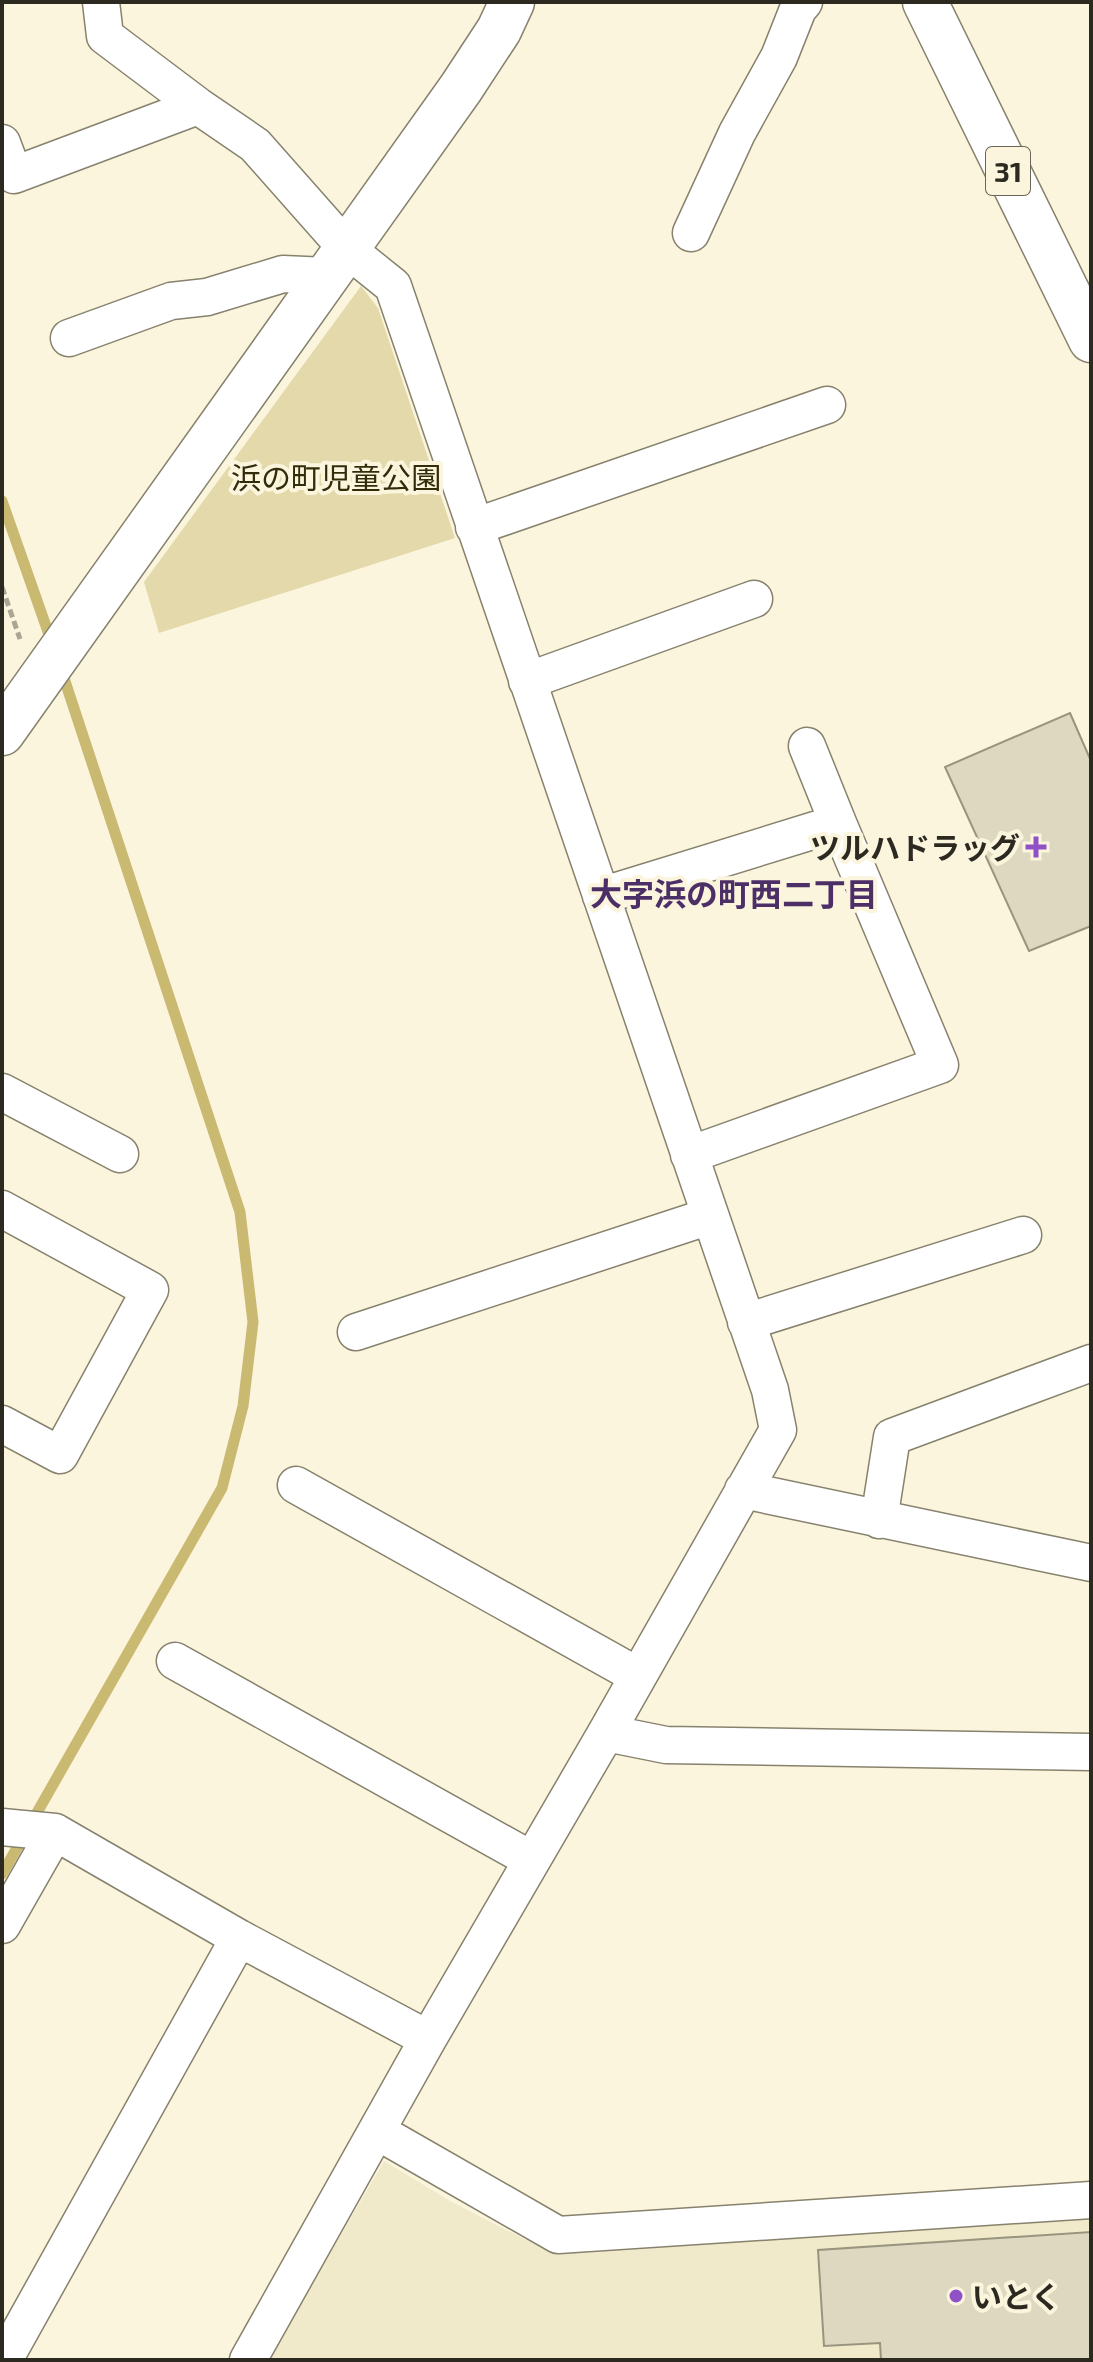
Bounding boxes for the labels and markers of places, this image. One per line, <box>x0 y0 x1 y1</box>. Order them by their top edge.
place label: ツルハドラッグ <box>810 829 1020 865</box>
marker: ツルハドラッグ <box>1027 838 1045 856</box>
place label: いとく <box>972 2278 1061 2314</box>
marker: いとく <box>947 2287 965 2305</box>

